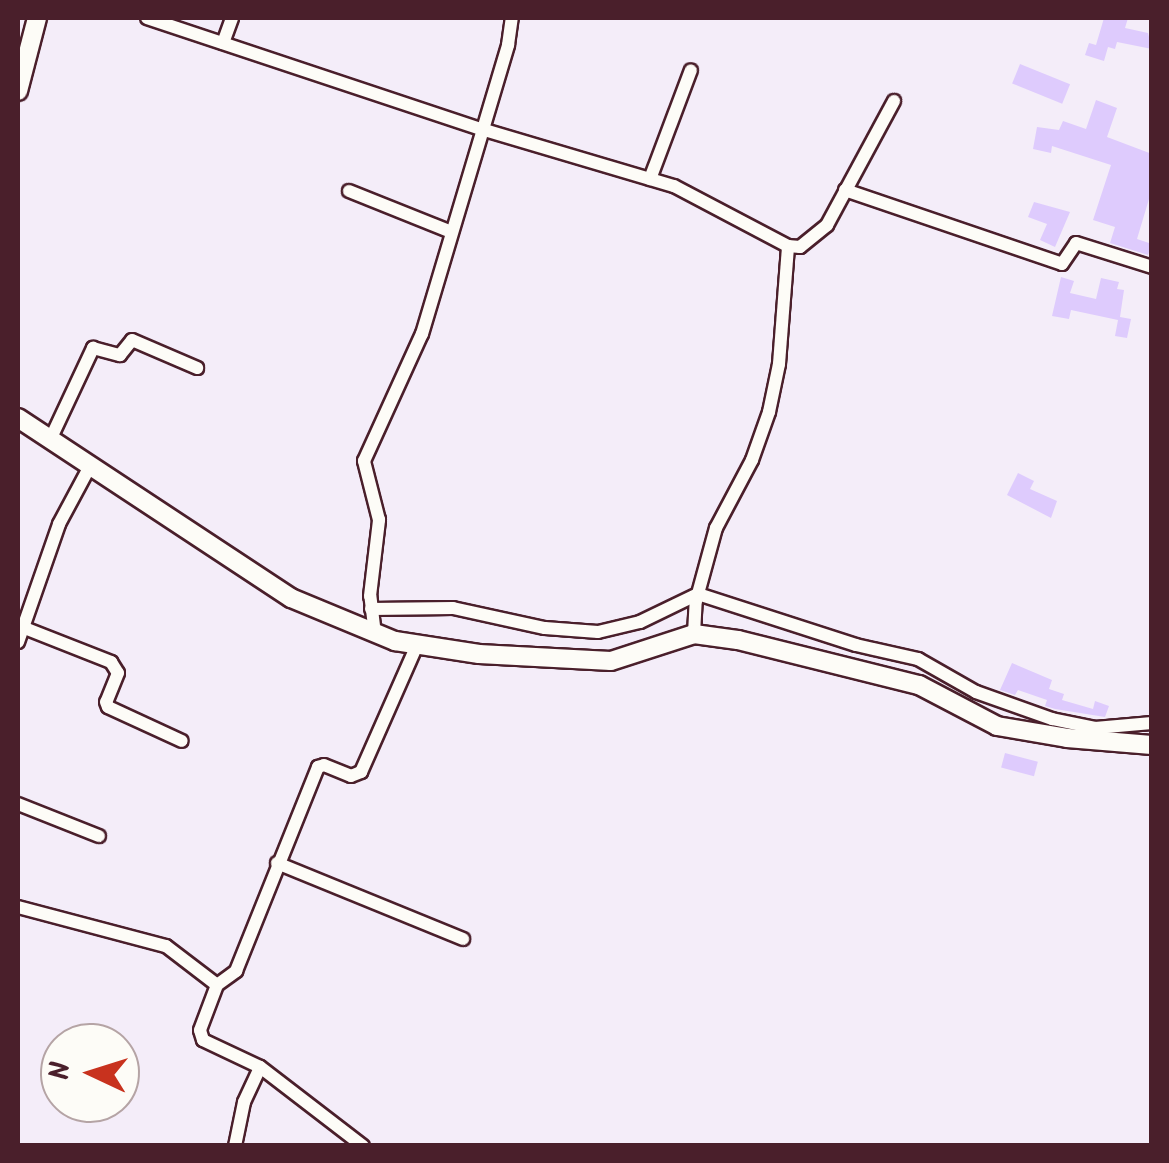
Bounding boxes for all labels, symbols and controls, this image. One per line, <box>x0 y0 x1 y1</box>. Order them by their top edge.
north arrow <box>40 1023 140 1123</box>
text: N <box>39 1061 85 1081</box>

